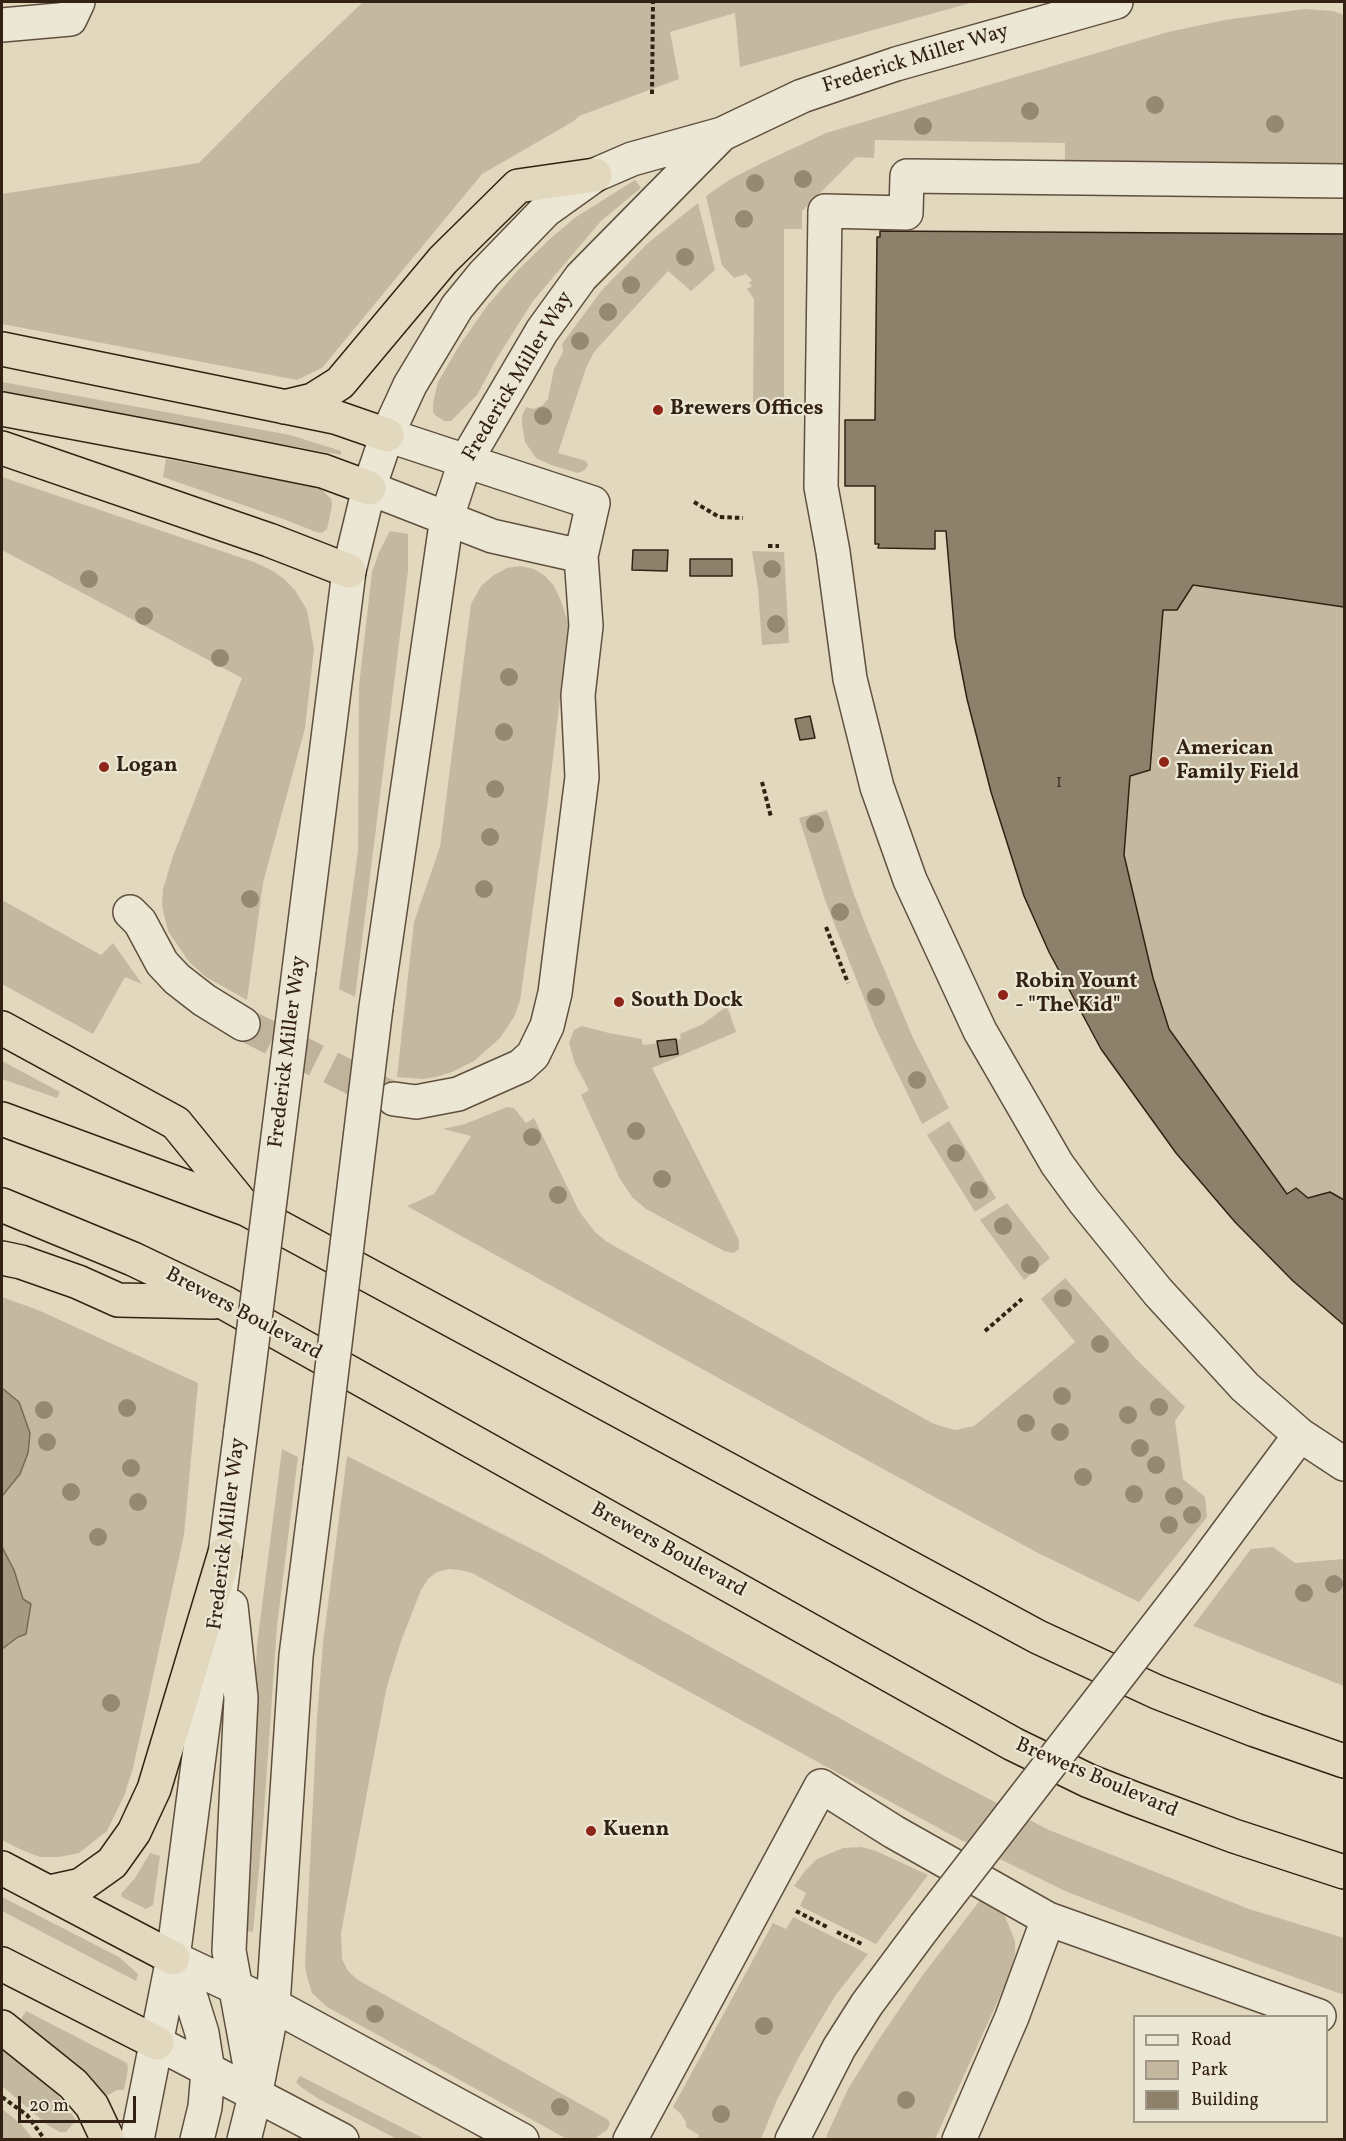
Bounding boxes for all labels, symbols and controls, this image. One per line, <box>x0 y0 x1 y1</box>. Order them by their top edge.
street label: Frederick Miller Way <box>820 20 1012 100</box>
street label: Frederick Miller Way <box>458 288 580 466</box>
place label: Brewers Offices <box>670 397 823 423</box>
marker: Brewers Offices <box>651 403 665 417</box>
place label: American Family Field <box>1176 737 1299 787</box>
place label: Logan <box>116 754 177 780</box>
marker: American Family Field <box>1157 755 1171 769</box>
marker: Logan <box>97 760 111 774</box>
house number: 1 <box>1056 773 1062 795</box>
street label: Frederick Miller Way <box>265 954 313 1150</box>
place label: Robin Yount - "The Kid" <box>1015 970 1137 1020</box>
marker: Robin Yount - "The Kid" <box>996 988 1010 1002</box>
place label: South Dock <box>631 989 743 1015</box>
marker: South Dock <box>612 995 626 1009</box>
street label: Brewers Boulevard <box>160 1263 326 1367</box>
street label: Frederick Miller Way <box>204 1436 252 1632</box>
street label: Brewers Boulevard <box>586 1498 750 1604</box>
street label: Brewers Boulevard <box>1011 1733 1181 1825</box>
place label: Kuenn <box>603 1818 669 1844</box>
marker: Kuenn <box>584 1824 598 1838</box>
legend <box>1133 2015 1328 2123</box>
text: Road <box>1191 2028 1232 2053</box>
text: Park <box>1191 2058 1228 2083</box>
scale bar <box>21 2084 140 2122</box>
text: Building <box>1191 2088 1259 2113</box>
text: 20 m <box>29 2094 69 2119</box>

